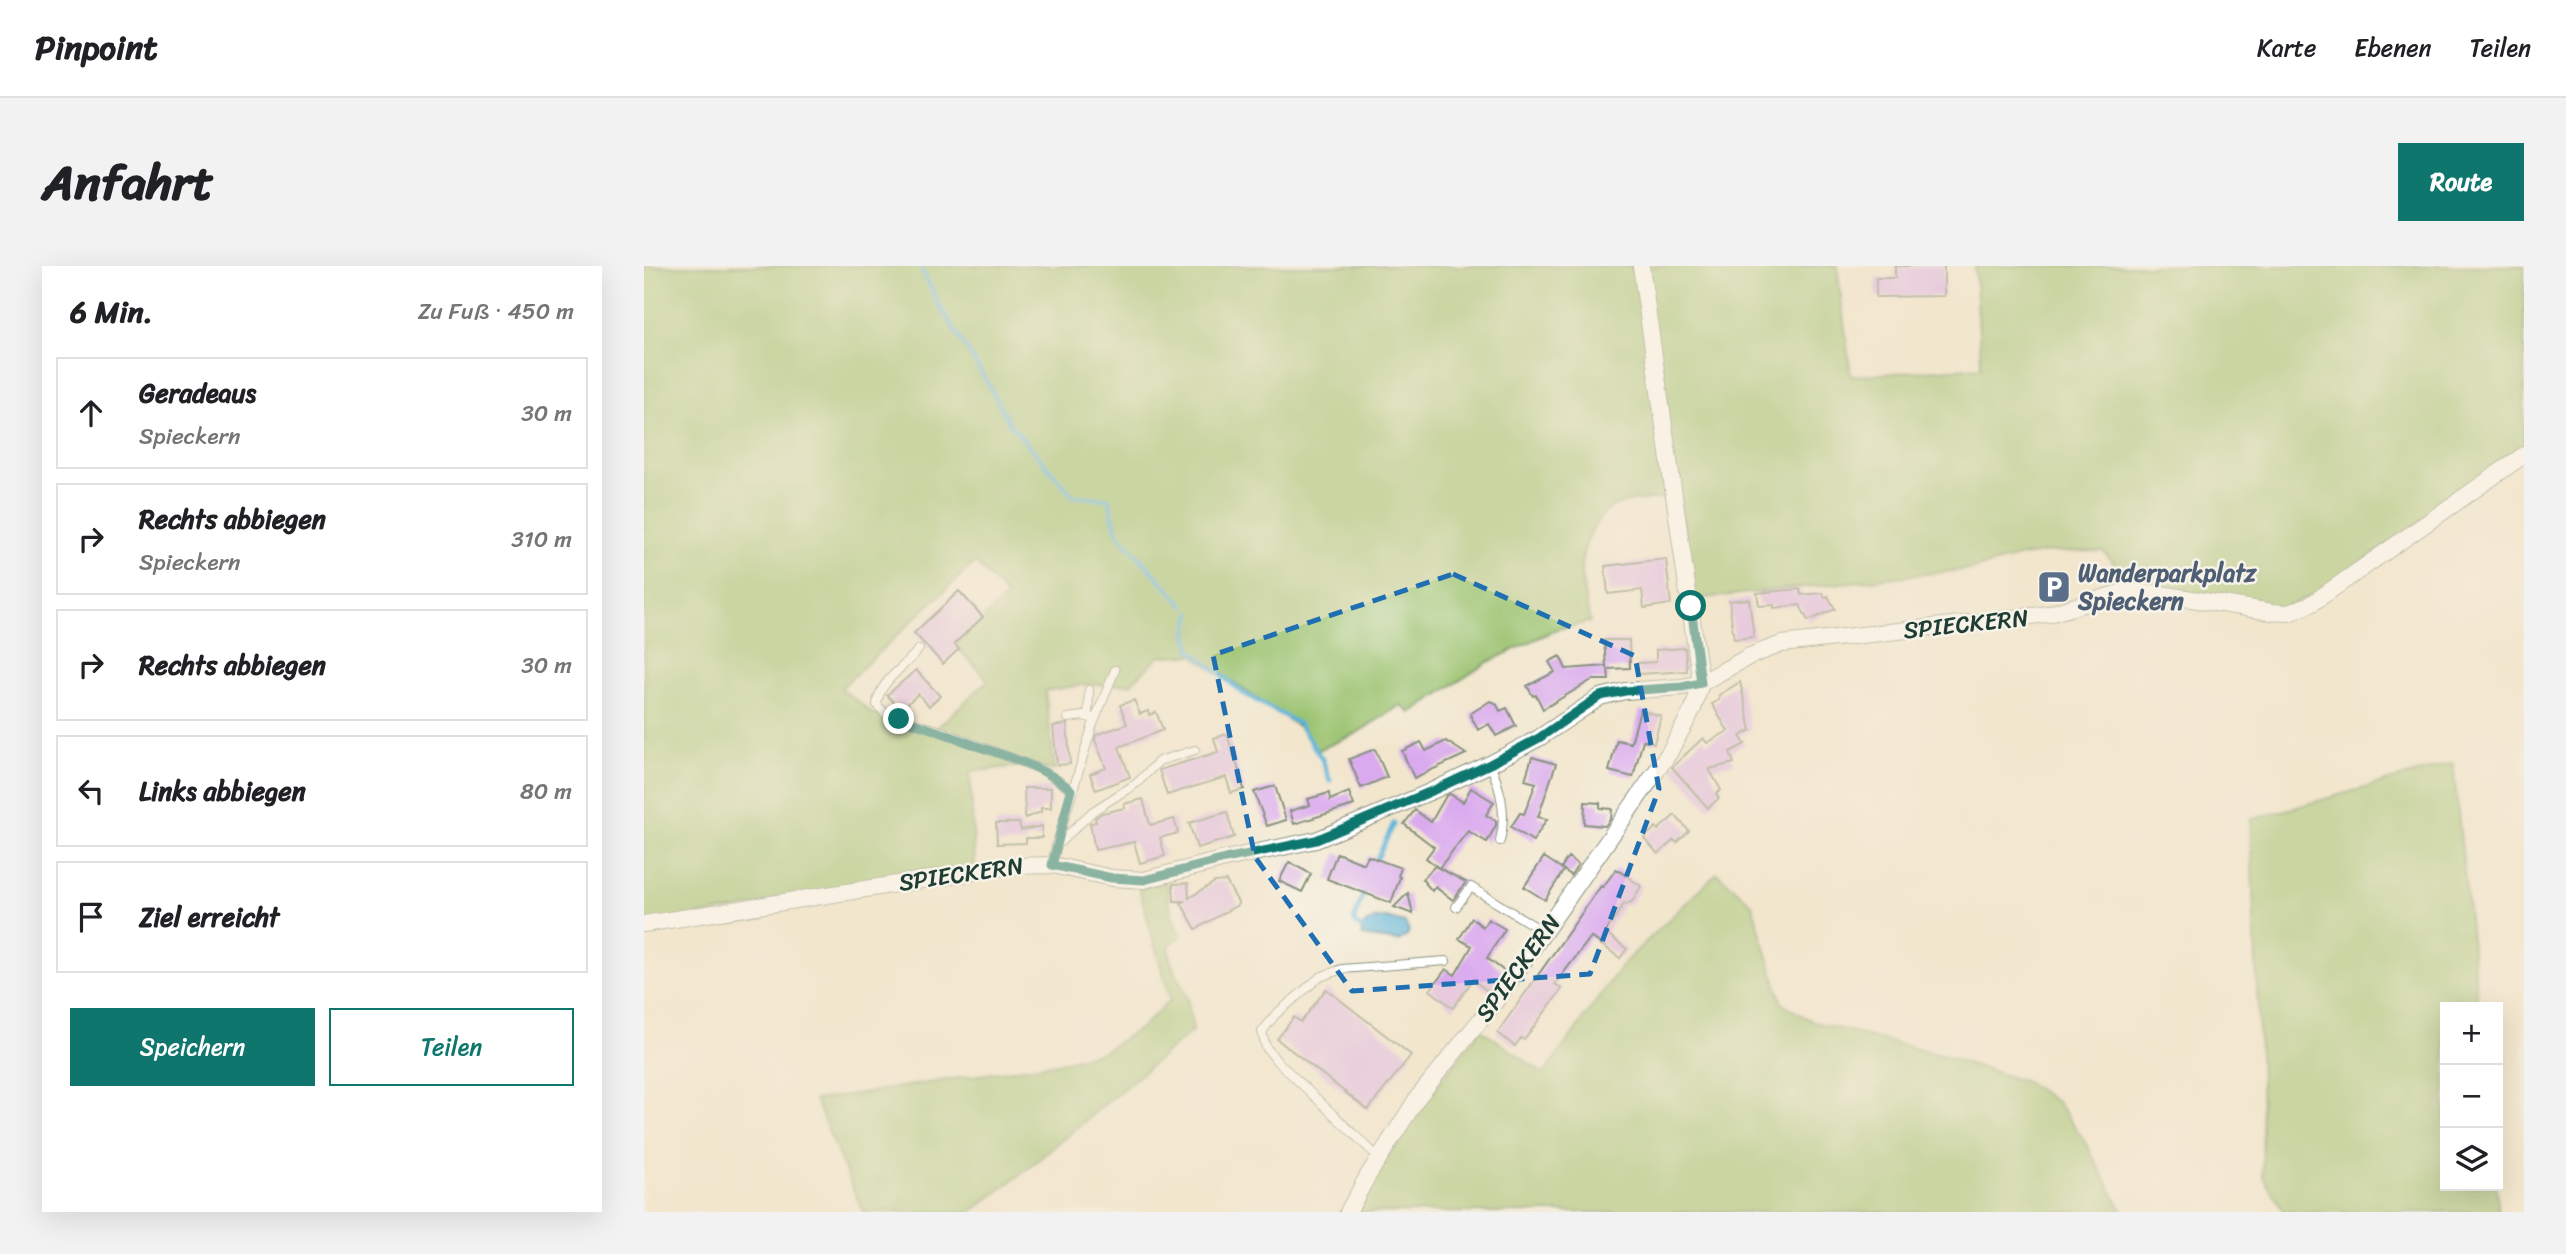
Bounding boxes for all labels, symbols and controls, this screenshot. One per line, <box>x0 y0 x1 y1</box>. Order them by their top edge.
text: Pinpoint <box>35 19 158 77</box>
text: Karte <box>2257 27 2316 69</box>
text: Ebenen <box>2354 27 2432 69</box>
text: Teilen <box>2470 27 2531 69</box>
text: Anfahrt <box>42 139 214 226</box>
button: Route <box>2398 143 2524 221</box>
text: 6 Min. <box>70 285 153 339</box>
text: Zu Fuß · 450 m <box>418 291 574 332</box>
text: Geradeaus <box>139 370 256 416</box>
text: 30 m <box>521 393 572 434</box>
icon: ahead <box>72 394 110 432</box>
text: Spieckern <box>139 416 240 457</box>
text: Rechts abbiegen <box>139 496 326 542</box>
text: 310 m <box>511 519 572 560</box>
icon: right <box>72 520 110 558</box>
text: Spieckern <box>139 542 240 583</box>
place label: Wanderparkplatz Spieckern <box>2077 552 2258 622</box>
parking icon: Wanderparkplatz Spieckern <box>2035 568 2073 606</box>
route start <box>1675 590 1706 621</box>
street label: SPIECKERN <box>1901 597 2031 651</box>
text: Rechts abbiegen <box>139 642 326 688</box>
text: 30 m <box>521 645 572 686</box>
icon: right <box>72 646 110 684</box>
route end <box>883 703 914 734</box>
text: Links abbiegen <box>139 768 306 814</box>
text: 80 m <box>520 771 572 812</box>
icon: left <box>72 772 110 810</box>
street label: SPIECKERN <box>896 844 1026 904</box>
text: Ziel erreicht <box>139 894 279 940</box>
icon: arrive <box>72 898 110 936</box>
street label: SPIECKERN <box>1464 905 1572 1031</box>
map controls <box>2440 1002 2503 1191</box>
button: + <box>2440 1002 2503 1065</box>
button: Speichern <box>70 1008 315 1086</box>
button: Teilen <box>329 1008 574 1086</box>
button: − <box>2440 1065 2503 1128</box>
button: layers <box>2440 1128 2503 1191</box>

